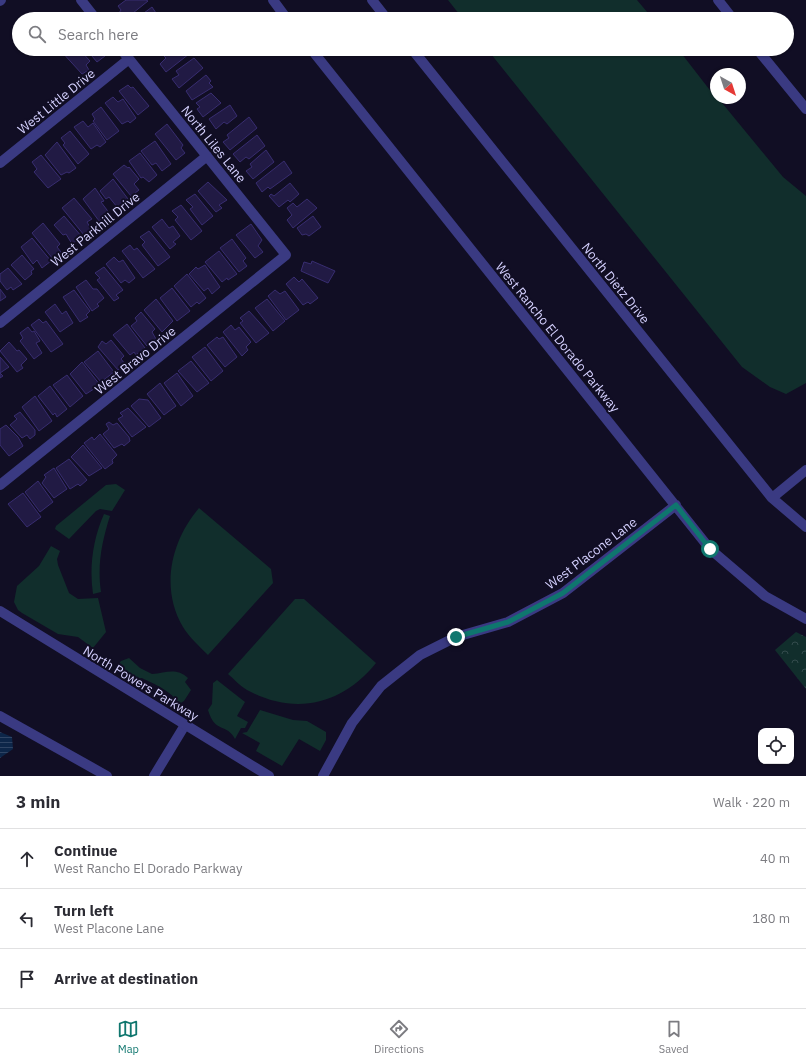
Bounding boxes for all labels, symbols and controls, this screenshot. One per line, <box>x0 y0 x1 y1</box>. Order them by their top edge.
search box <box>12 12 794 56</box>
icon: search <box>26 23 48 45</box>
text: Search here <box>58 25 138 44</box>
street label: West Little Drive <box>14 65 99 138</box>
north arrow <box>710 68 746 104</box>
street label: North Liles Lane <box>177 102 250 186</box>
street label: West Parkhill Drive <box>47 188 143 270</box>
street label: North Dietz Drive <box>578 239 653 327</box>
street label: West Rancho El Dorado Parkway <box>492 259 624 416</box>
street label: West Bravo Drive <box>91 323 179 398</box>
street label: West Placone Lane <box>542 513 640 593</box>
route start <box>701 540 719 558</box>
route end <box>447 628 465 646</box>
street label: North Powers Parkway <box>80 642 202 725</box>
map controls <box>758 728 794 764</box>
button: locate <box>758 728 794 764</box>
text: 3 min <box>16 791 60 813</box>
text: Walk · 220 m <box>713 794 790 811</box>
text: Continue <box>54 841 118 860</box>
icon: ahead <box>16 848 38 870</box>
text: 40 m <box>760 850 790 867</box>
text: West Rancho El Dorado Parkway <box>54 860 242 877</box>
text: Turn left <box>54 901 114 920</box>
icon: left <box>16 908 38 930</box>
text: 180 m <box>752 910 790 927</box>
text: West Placone Lane <box>54 920 164 937</box>
icon: arrive <box>16 968 38 990</box>
text: Arrive at destination <box>54 969 198 988</box>
tab: Map <box>117 1018 139 1056</box>
tab: Directions <box>374 1018 424 1056</box>
tab: Saved <box>659 1018 689 1056</box>

